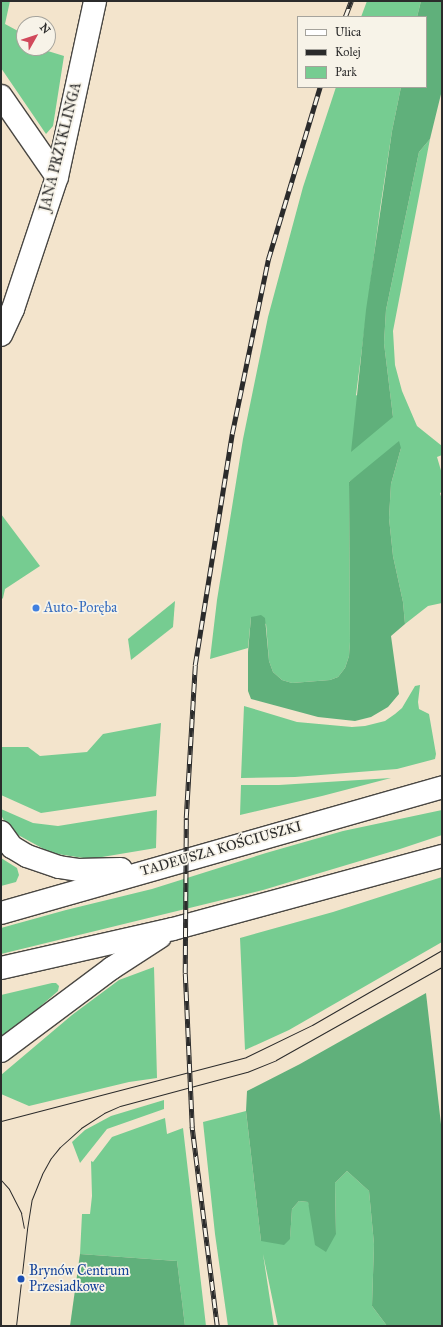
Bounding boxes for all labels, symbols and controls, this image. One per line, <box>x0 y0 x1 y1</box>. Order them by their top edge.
north arrow <box>16 16 56 56</box>
legend <box>297 16 427 88</box>
text: N <box>37 21 53 36</box>
text: Ulica <box>335 25 361 39</box>
text: Kolej <box>335 45 361 59</box>
text: Park <box>335 65 357 79</box>
street label: JANA PRZYKLINGA <box>37 81 85 213</box>
place label: Auto-Poręba <box>44 600 117 616</box>
marker: Auto-Poręba <box>31 603 41 613</box>
street label: TADEUSZA KOŚCIUSZKI <box>138 818 304 880</box>
place label: Brynów Centrum Przesiadkowe <box>29 1263 129 1296</box>
marker: Brynów Centrum Przesiadkowe <box>16 1274 26 1284</box>

